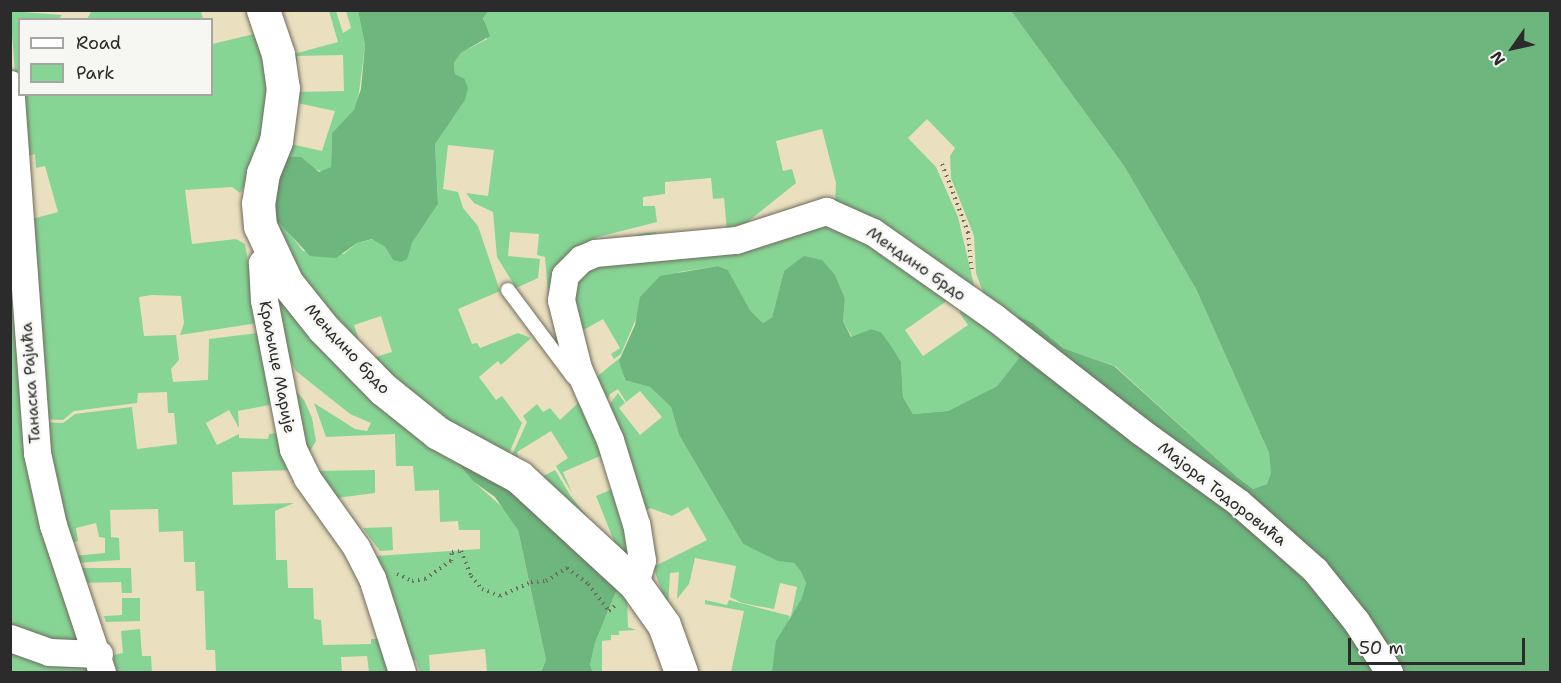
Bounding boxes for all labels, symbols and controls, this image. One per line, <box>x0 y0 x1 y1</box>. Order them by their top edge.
legend <box>18 18 213 96</box>
north arrow <box>1483 18 1543 78</box>
text: Road <box>76 31 121 55</box>
text: N <box>1485 47 1510 69</box>
text: Park <box>76 61 115 85</box>
street label: Мендино брдо <box>863 223 969 305</box>
street label: Краљице Марије <box>255 299 299 435</box>
street label: Мендино брдо <box>300 300 394 398</box>
street label: Танаска Рајића <box>17 322 45 444</box>
street label: Мајора Тодоровића <box>1154 438 1290 550</box>
scale bar <box>1351 626 1528 664</box>
text: 50 m <box>1359 636 1404 660</box>

